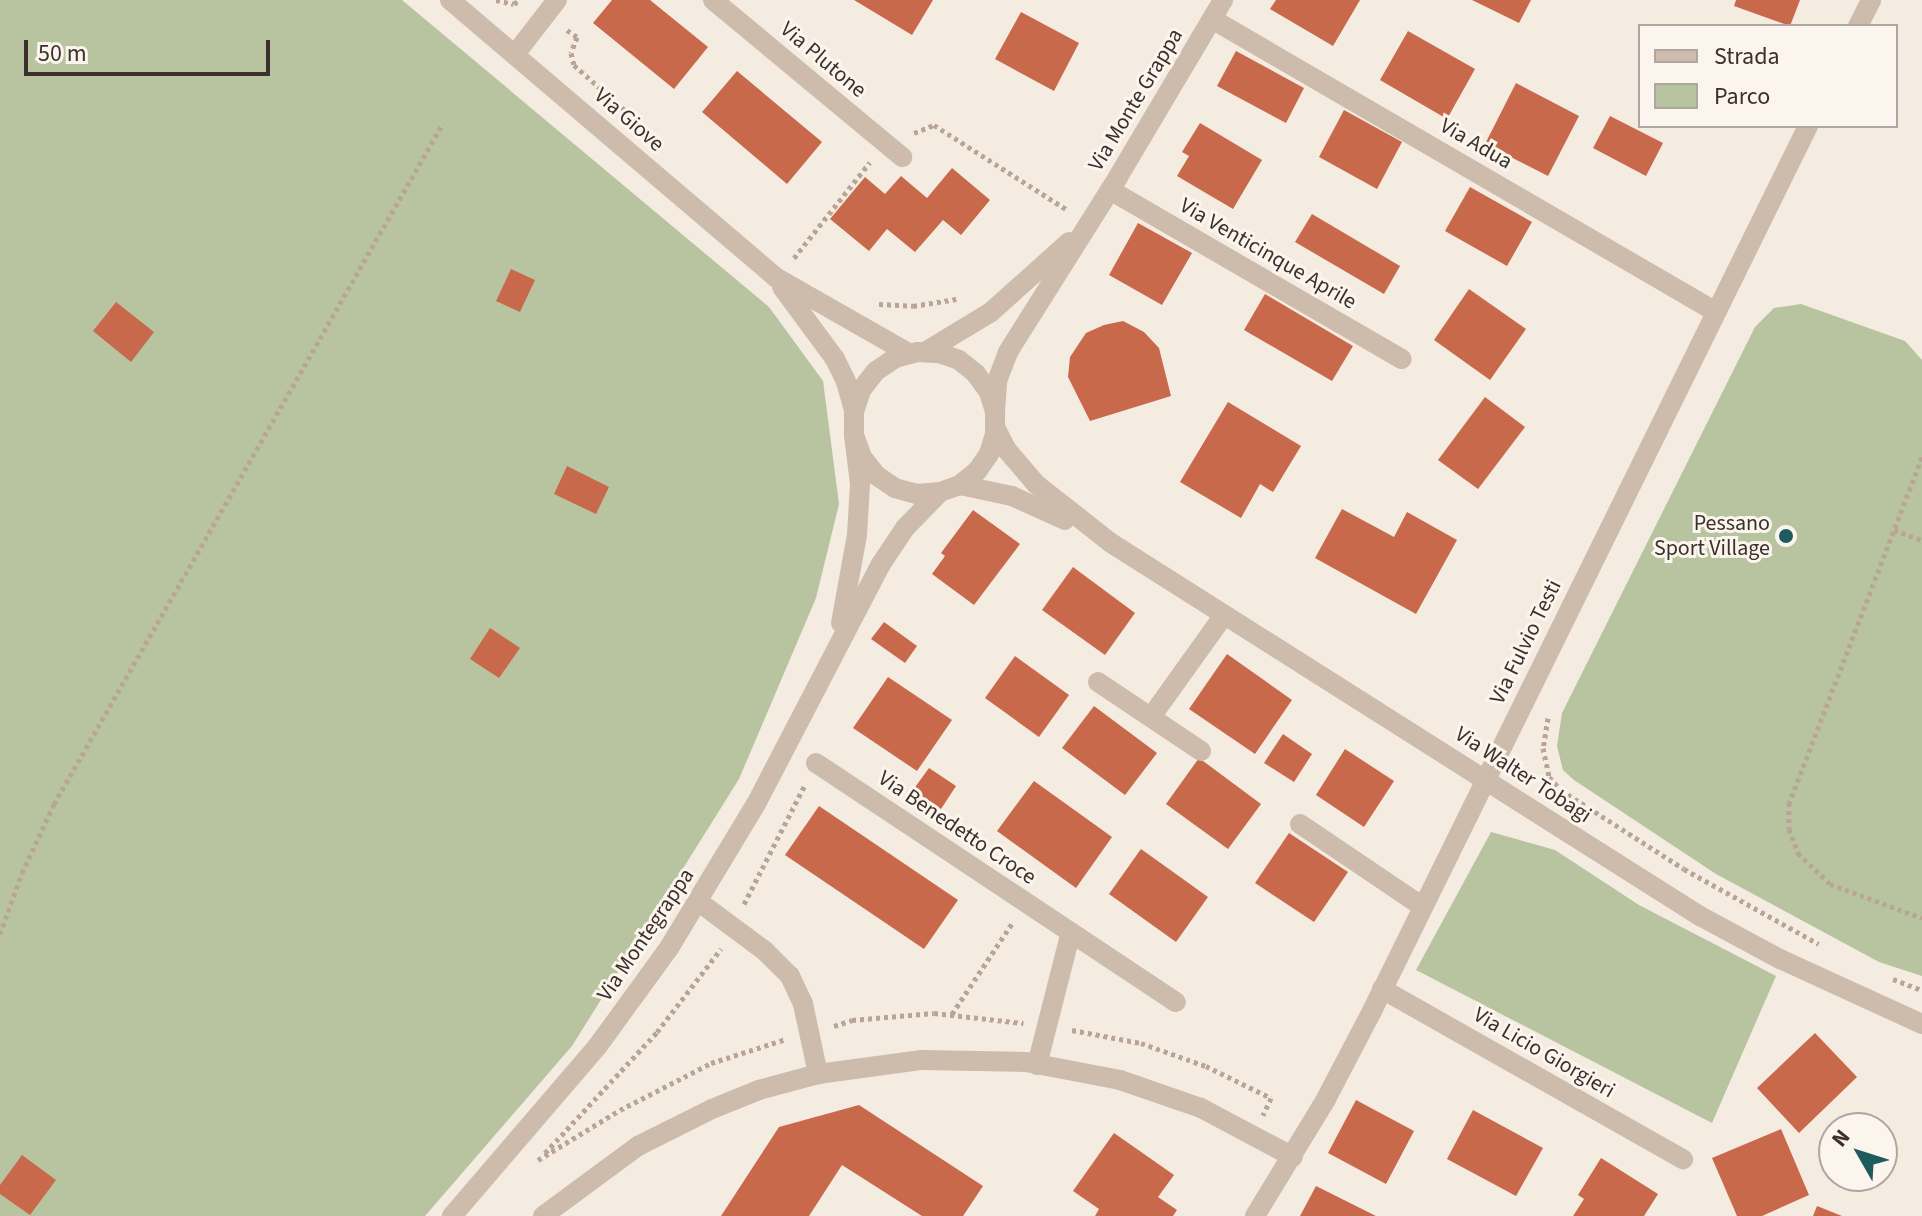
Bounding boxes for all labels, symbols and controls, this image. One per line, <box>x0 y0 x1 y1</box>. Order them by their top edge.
street label: Via Plutone <box>775 16 871 104</box>
scale bar <box>28 24 274 74</box>
street label: Via Monte Grappa <box>1083 24 1189 176</box>
legend <box>1638 24 1898 128</box>
text: 50 m <box>38 36 87 71</box>
text: Strada <box>1714 39 1780 74</box>
text: Parco <box>1714 79 1770 114</box>
street label: Via Giove <box>589 82 669 158</box>
street label: Via Adua <box>1435 113 1517 175</box>
street label: Via Venticinque Aprile <box>1175 193 1361 315</box>
place label: Pessano Sport Village <box>1654 510 1770 562</box>
marker: Pessano Sport Village <box>1777 527 1795 545</box>
street label: Via Fulvio Testi <box>1485 575 1567 709</box>
street label: Via Walter Tobagi <box>1450 721 1596 829</box>
street label: Via Benedetto Croce <box>873 765 1041 891</box>
street label: Via Montegrappa <box>592 864 700 1006</box>
street label: Via Licio Giorgieri <box>1469 1002 1619 1104</box>
north arrow <box>1818 1112 1898 1192</box>
text: N <box>1824 1122 1858 1154</box>

